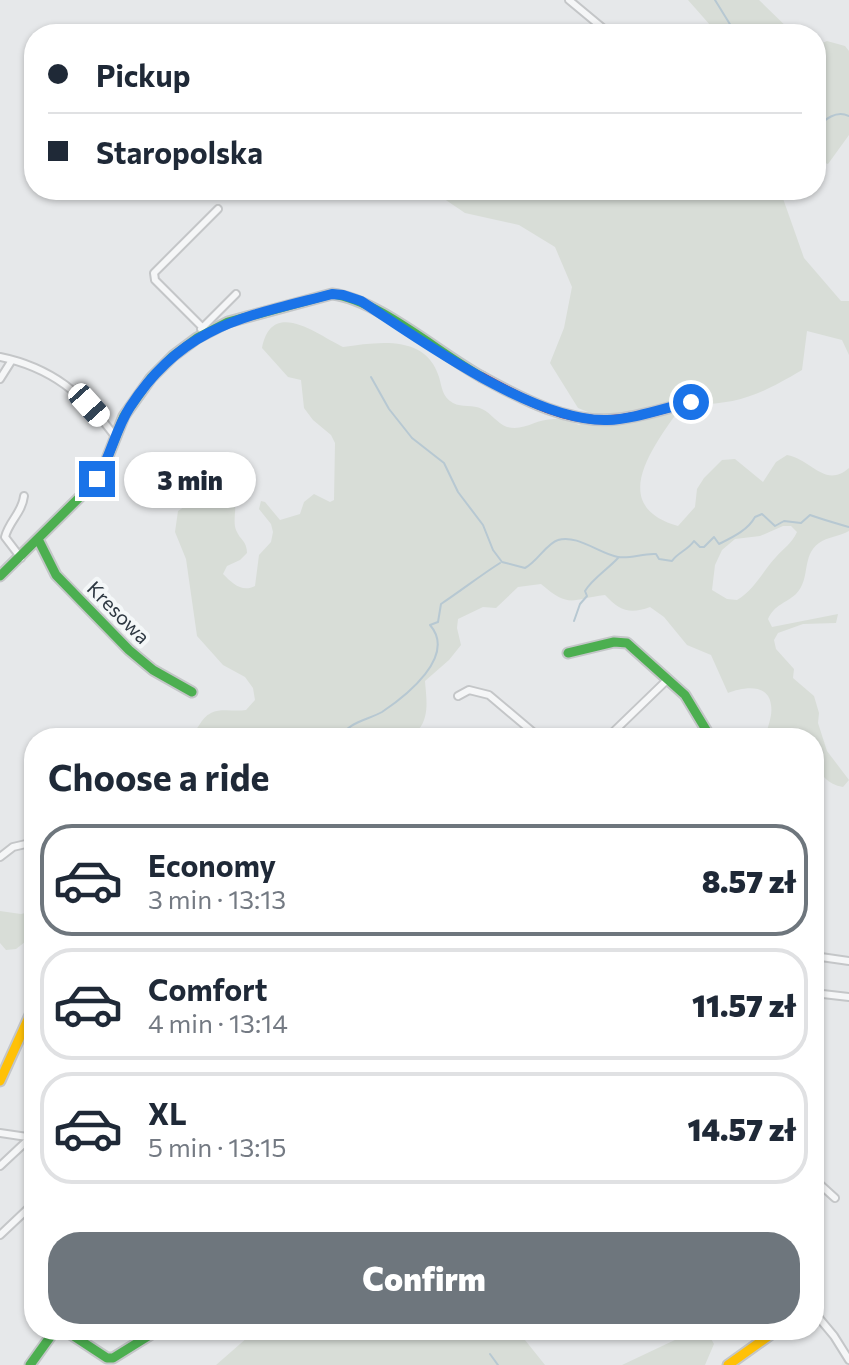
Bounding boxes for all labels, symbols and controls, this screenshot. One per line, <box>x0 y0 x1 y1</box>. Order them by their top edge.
text: Pickup <box>96 56 190 93</box>
text: Staropolska <box>96 133 263 170</box>
car <box>64 379 114 431</box>
route start <box>673 384 709 420</box>
callout: 3 min <box>125 451 257 507</box>
route end <box>79 461 115 497</box>
text: 3 min <box>157 464 223 495</box>
street label: Kresowa <box>83 576 155 648</box>
text: Choose a ride <box>48 754 269 798</box>
icon: car <box>52 844 124 916</box>
text: Economy <box>148 846 276 883</box>
text: 8.57 zł <box>702 862 796 899</box>
text: 3 min · 13:13 <box>148 883 286 914</box>
icon: car <box>52 968 124 1040</box>
text: Comfort <box>148 970 267 1007</box>
text: 11.57 zł <box>692 986 796 1023</box>
text: 4 min · 13:14 <box>148 1007 288 1038</box>
icon: car <box>52 1092 124 1164</box>
text: XL <box>148 1094 187 1131</box>
text: 14.57 zł <box>688 1110 796 1147</box>
text: 5 min · 13:15 <box>148 1131 286 1162</box>
button: Confirm <box>48 1232 800 1324</box>

